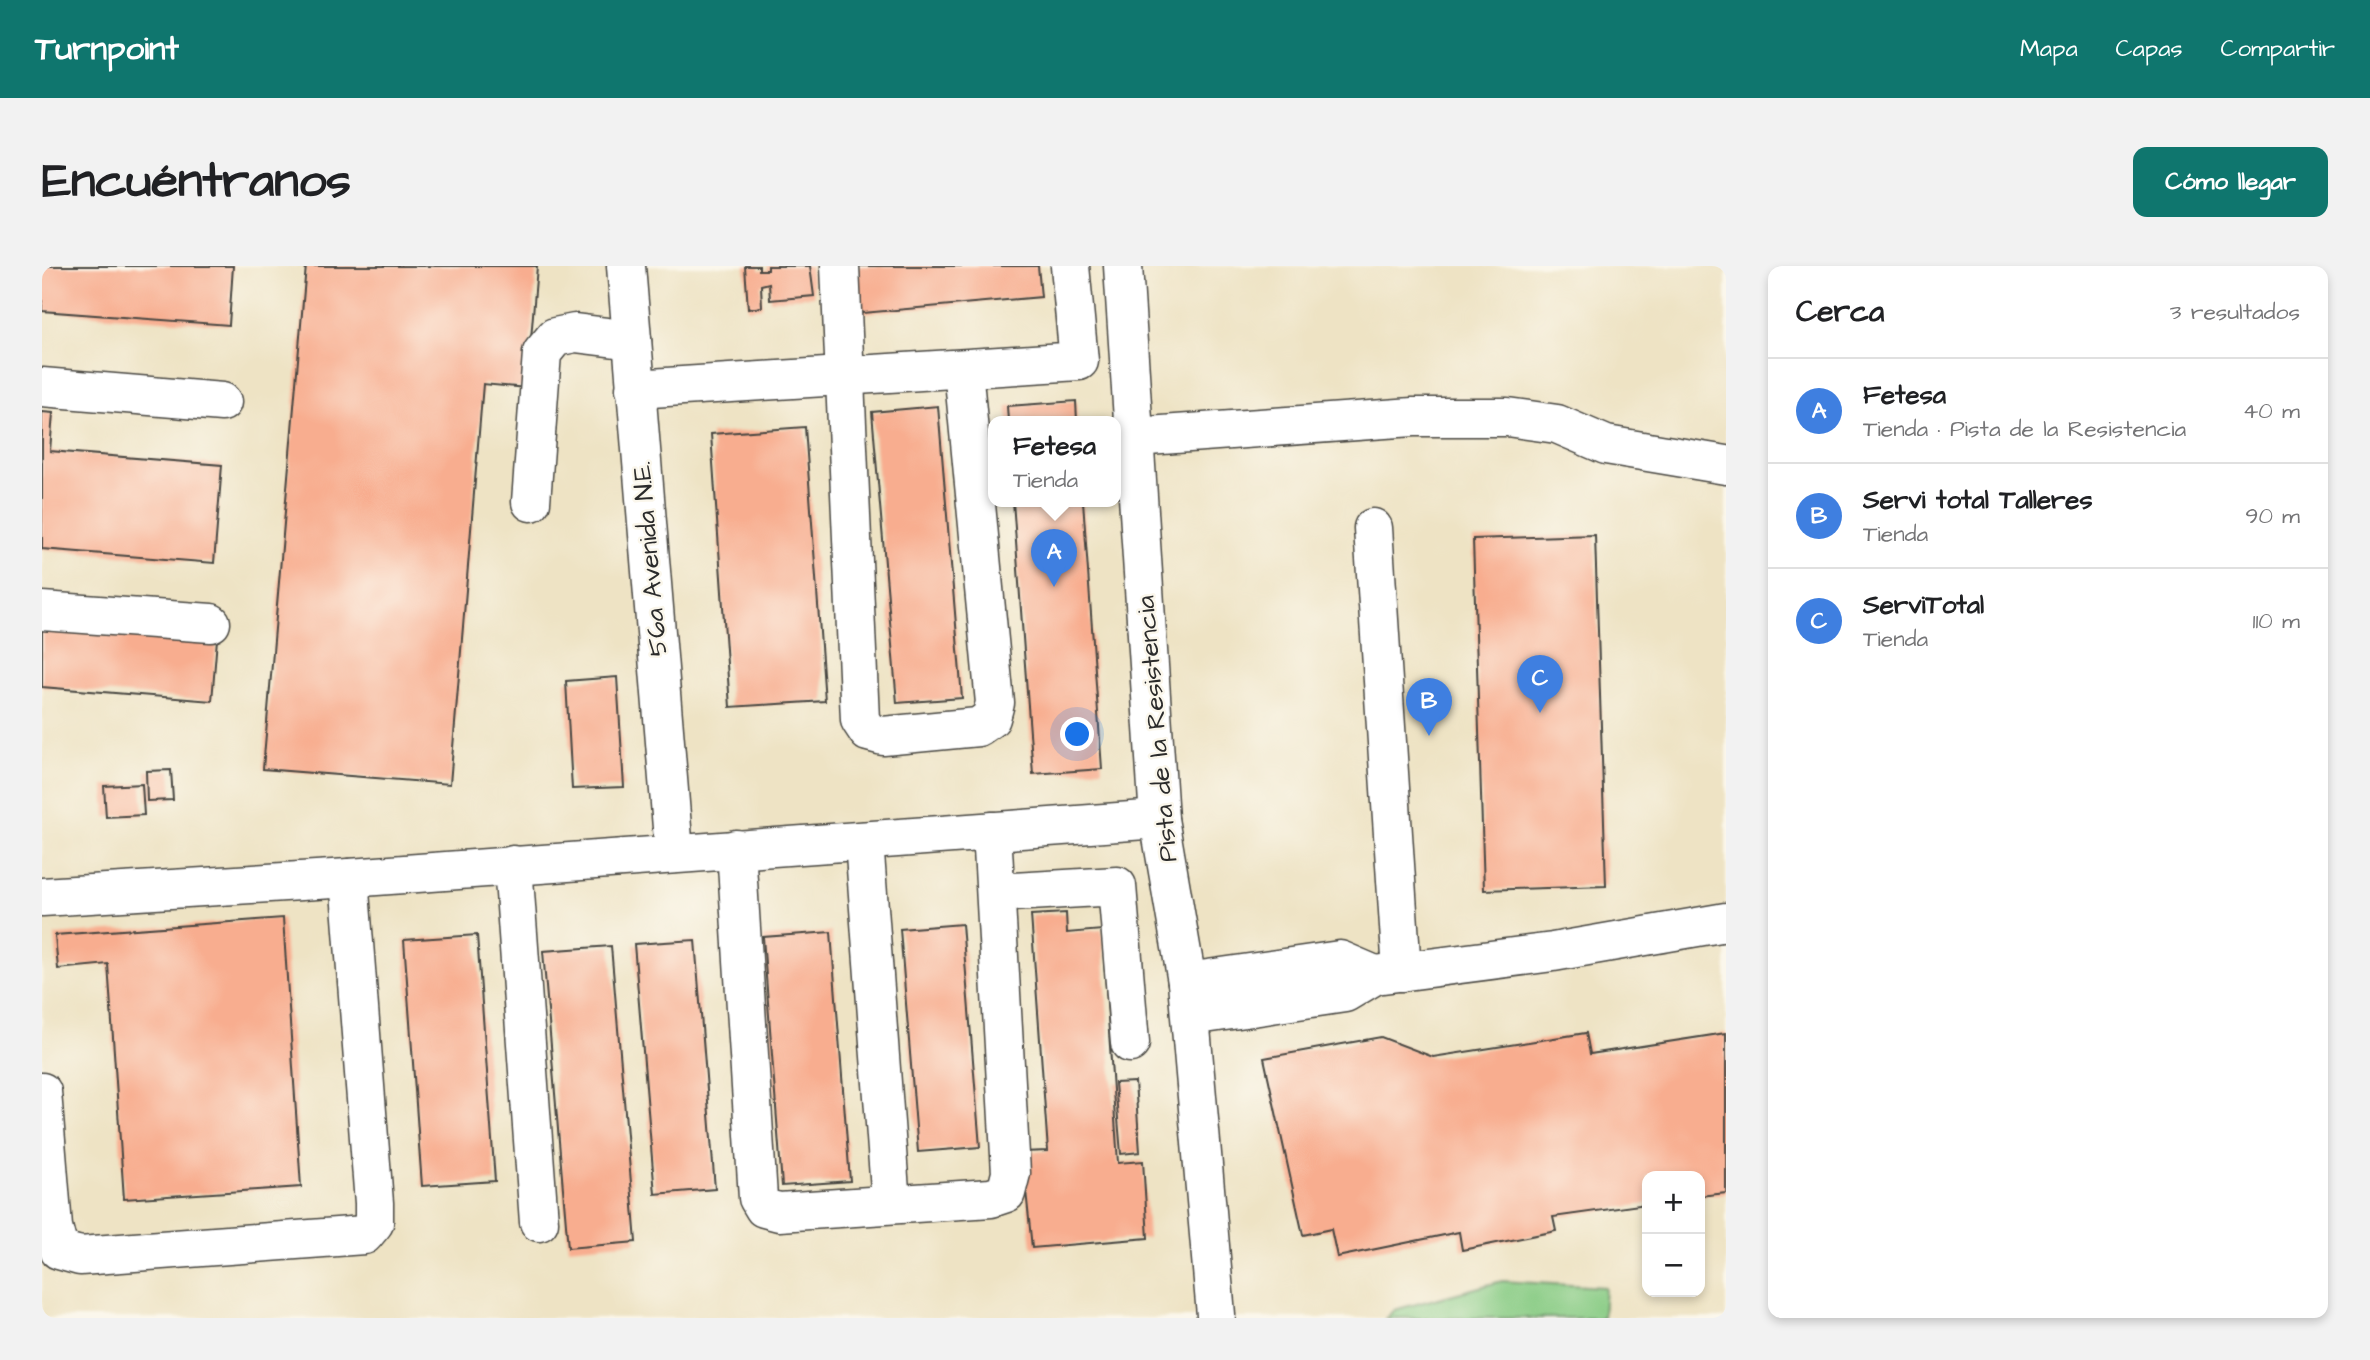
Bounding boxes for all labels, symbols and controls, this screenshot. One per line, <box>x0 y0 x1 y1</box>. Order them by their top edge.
text: Turnpoint <box>35 26 179 72</box>
text: Mapa <box>2020 32 2078 66</box>
text: Capas <box>2116 32 2182 66</box>
text: Compartir <box>2220 32 2335 66</box>
button: Cómo llegar <box>2133 147 2328 217</box>
text: Encuéntranos <box>42 148 351 216</box>
text: Cerca <box>1796 291 1884 333</box>
text: 3 resultados <box>2170 296 2300 328</box>
text: Fetesa <box>1863 377 1946 413</box>
text: A <box>1812 395 1826 427</box>
text: 40 m <box>2243 395 2300 427</box>
text: Tienda · Pista de la Resistencia <box>1863 413 2186 445</box>
popup <box>988 416 1121 507</box>
text: Fetesa <box>1013 428 1096 464</box>
street label: 56a Avenida N.E. <box>624 460 676 658</box>
text: Tienda <box>1013 464 1078 496</box>
text: Servi total Talleres <box>1863 482 2092 518</box>
text: B <box>1811 500 1827 532</box>
text: 90 m <box>2245 500 2300 532</box>
text: Tienda <box>1863 518 1928 550</box>
pin: A <box>1031 529 1077 587</box>
text: ServiTotal <box>1863 587 1984 623</box>
street label: Pista de la Resistencia <box>1127 594 1187 864</box>
text: C <box>1811 605 1827 637</box>
text: 110 m <box>2252 605 2300 637</box>
text: Tienda <box>1863 623 1928 655</box>
pin: C <box>1517 655 1563 713</box>
pin: B <box>1406 678 1452 736</box>
your location <box>1060 717 1094 751</box>
map controls <box>1642 1171 1705 1297</box>
button: + <box>1642 1171 1705 1234</box>
button: − <box>1642 1234 1705 1297</box>

